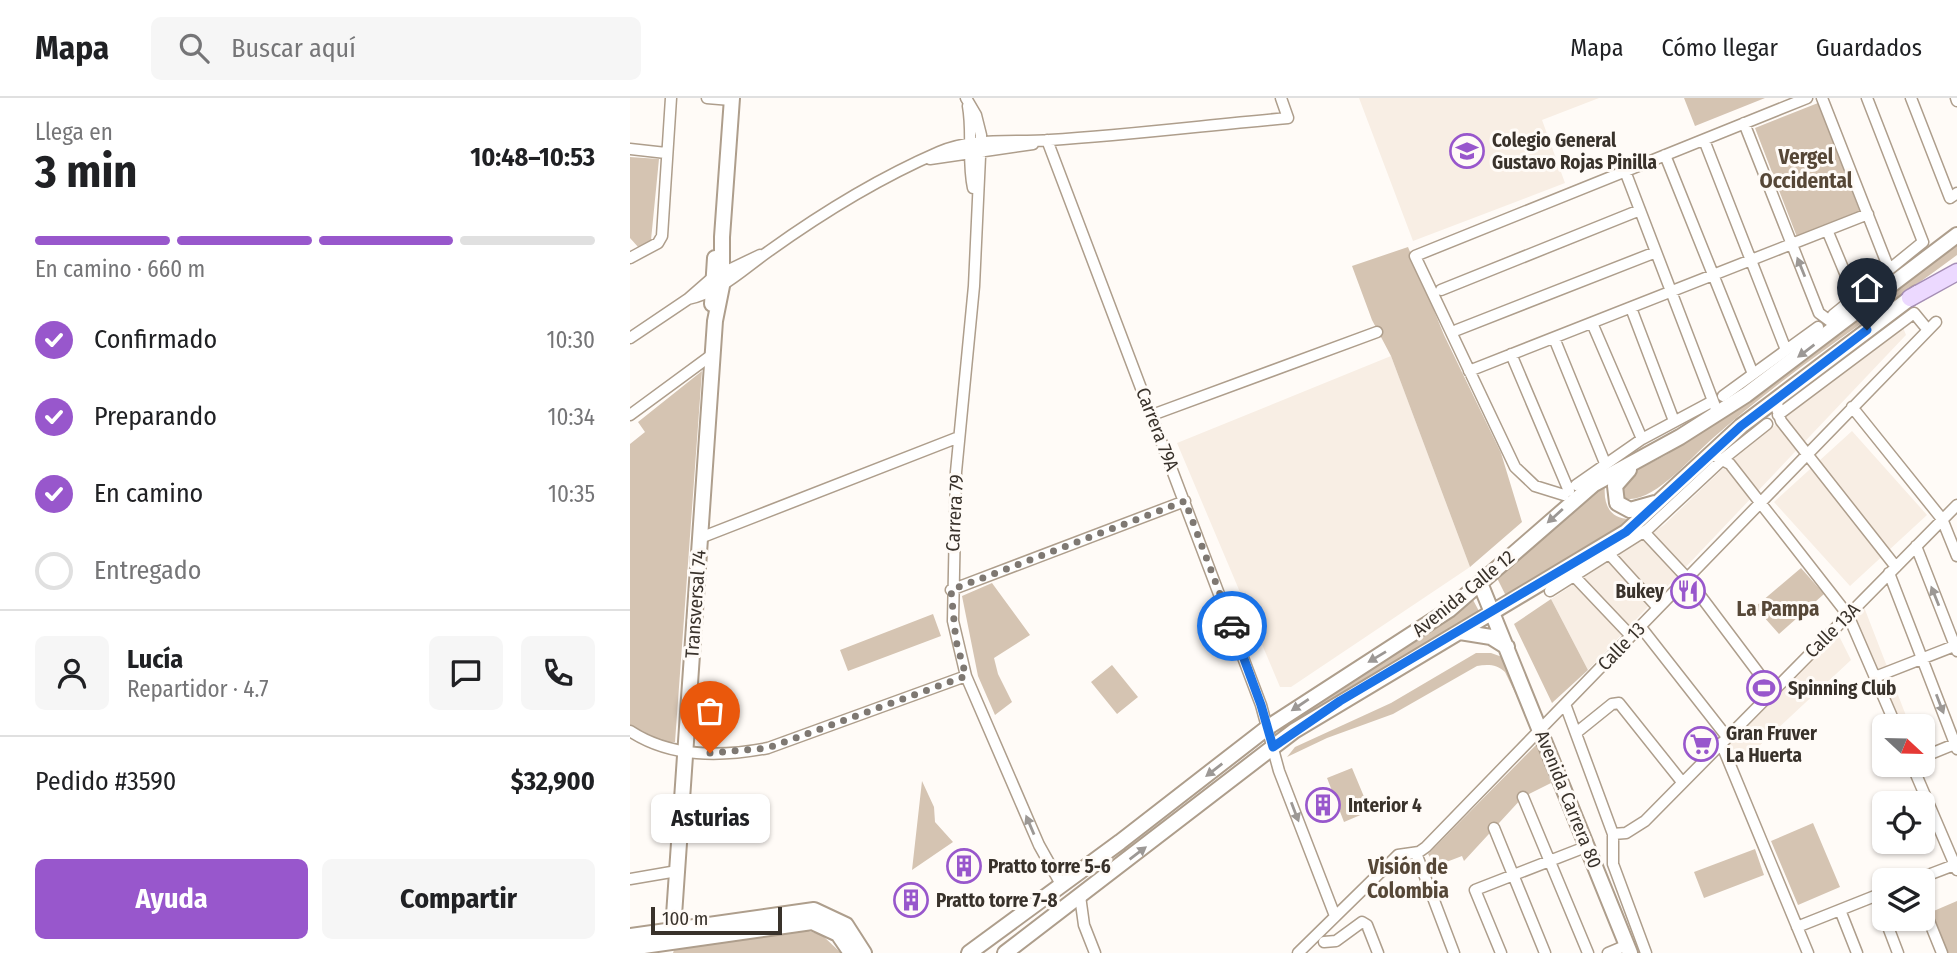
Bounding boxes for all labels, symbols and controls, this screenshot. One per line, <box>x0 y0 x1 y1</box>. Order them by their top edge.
search box <box>151 17 641 80</box>
text: Mapa <box>35 28 109 68</box>
icon: search <box>175 29 213 67</box>
text: Buscar aquí <box>231 33 356 64</box>
text: Mapa <box>1570 34 1623 62</box>
text: Cómo llegar <box>1661 34 1778 62</box>
text: Guardados <box>1816 34 1922 62</box>
text: Llega en <box>35 118 113 146</box>
place label: Colegio General Gustavo Rojas Pinilla <box>1492 129 1657 174</box>
school or university icon: Colegio General Gustavo Rojas Pinilla <box>1448 132 1486 170</box>
text: 10:48–10:53 <box>470 142 595 173</box>
text: 3 min <box>35 144 137 199</box>
district label: Vergel Occidental <box>1760 144 1853 194</box>
text: En camino · 660 m <box>35 255 205 283</box>
one-way arrow <box>1795 257 1806 278</box>
pin <box>1837 258 1897 330</box>
icon: home <box>1848 269 1886 307</box>
icon: check <box>35 321 73 359</box>
text: Confirmado <box>94 324 217 355</box>
text: 10:30 <box>547 326 595 354</box>
one-way arrow <box>1797 344 1815 359</box>
street label: Carrera 79A <box>1131 384 1184 474</box>
icon: check <box>35 398 73 436</box>
text: Preparando <box>94 401 217 432</box>
text: 10:34 <box>548 403 595 431</box>
street label: Carrera 79 <box>941 474 968 552</box>
icon: check <box>35 475 73 513</box>
text: En camino <box>94 478 203 509</box>
text: 10:35 <box>548 480 595 508</box>
one-way arrow <box>1547 508 1564 524</box>
street label: Avenida Calle 12 <box>1408 545 1519 642</box>
street label: Transversal 74 <box>680 549 711 659</box>
text: Entregado <box>94 555 201 586</box>
restaurant icon: Bukey <box>1669 572 1707 610</box>
place label: Bukey <box>1616 580 1665 603</box>
one-way arrow <box>1930 586 1941 607</box>
courier <box>1197 591 1267 661</box>
district label: La Pampa <box>1736 596 1820 622</box>
street label: Calle 13A <box>1800 598 1865 663</box>
icon: car <box>1213 607 1251 645</box>
street label: Calle 13 <box>1593 617 1650 675</box>
button: person <box>35 636 109 710</box>
button: chat <box>429 636 503 710</box>
button: phone <box>521 636 595 710</box>
text: Lucía <box>127 644 183 675</box>
one-way arrow <box>1367 651 1386 663</box>
sports icon: Spinning Club <box>1745 669 1783 707</box>
text: Repartidor · 4.7 <box>127 675 269 703</box>
place label: Spinning Club <box>1788 677 1896 700</box>
pin <box>680 681 740 753</box>
icon: bag <box>691 692 729 730</box>
one-way arrow <box>1934 694 1945 715</box>
one-way arrow <box>1291 698 1309 712</box>
north arrow <box>1872 714 1936 777</box>
map controls <box>1872 714 1935 931</box>
place label: Gran Fruver La Huerta <box>1726 722 1818 767</box>
supermarket icon: Gran Fruver La Huerta <box>1682 725 1720 763</box>
street label: Avenida Carrera 80 <box>1530 727 1607 871</box>
one-way arrow <box>1205 762 1223 777</box>
text: Pedido #3590 <box>35 766 176 797</box>
text: $32,900 <box>511 766 595 797</box>
building icon: Interior 4 <box>1304 786 1342 824</box>
button: locate <box>1872 791 1935 854</box>
place label: Interior 4 <box>1348 794 1422 817</box>
callout: Asturias <box>650 795 770 844</box>
one-way arrow <box>1290 802 1301 823</box>
text: Asturias <box>671 804 750 832</box>
one-way arrow <box>1025 815 1036 836</box>
one-way arrow <box>1129 846 1147 860</box>
building icon: Pratto torre 5-6 <box>945 847 983 885</box>
district label: Visión de Colombia <box>1367 854 1449 904</box>
place label: Pratto torre 5-6 <box>988 855 1111 878</box>
button: Ayuda <box>35 859 308 939</box>
button: Compartir <box>322 859 595 939</box>
button: layers <box>1872 868 1935 931</box>
building icon: Pratto torre 7-8 <box>892 881 930 919</box>
place label: Pratto torre 7-8 <box>936 889 1058 912</box>
scale bar <box>651 904 782 936</box>
text: 100 m <box>662 907 708 930</box>

